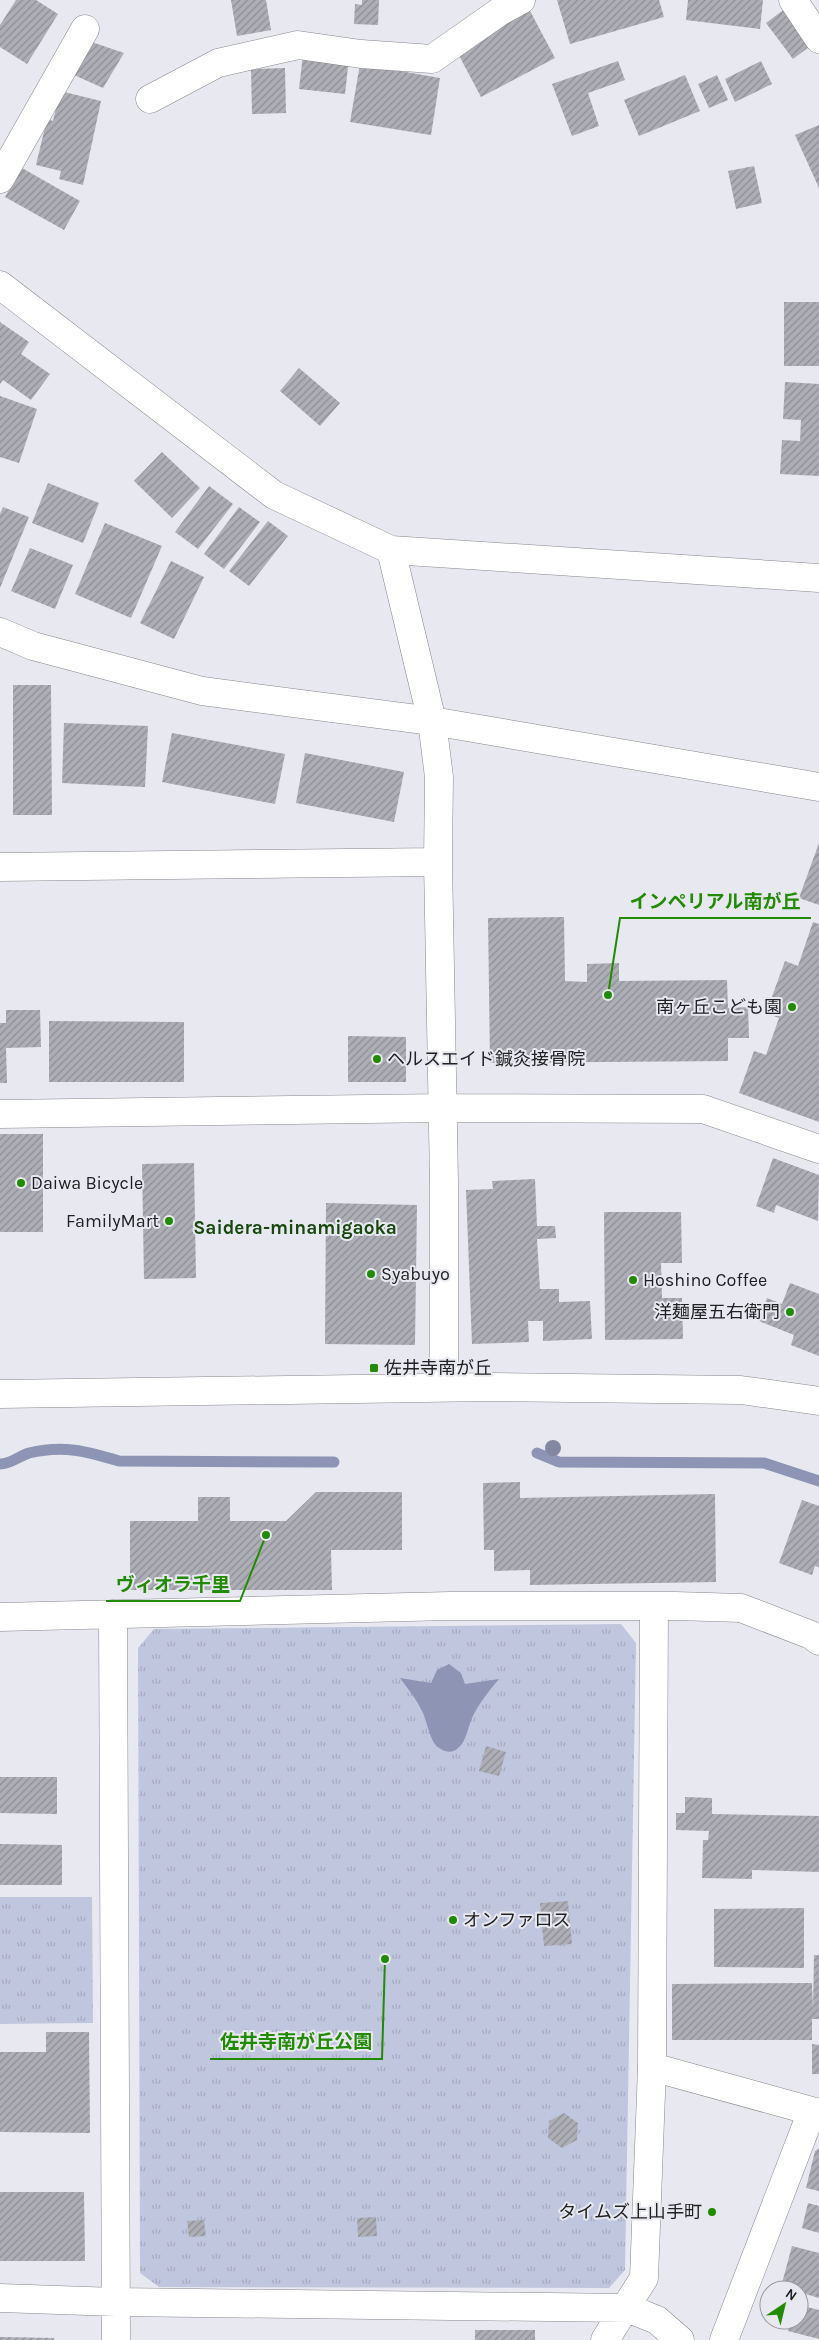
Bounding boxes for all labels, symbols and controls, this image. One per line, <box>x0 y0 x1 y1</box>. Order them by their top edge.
callout: インペリアル南が丘 <box>620 884 811 918</box>
text: インペリアル南が丘 <box>630 891 800 913</box>
place label: 南ヶ丘こども園 <box>656 996 782 1018</box>
marker: 南ヶ丘こども園 <box>786 1001 798 1013</box>
place label: ヘルスエイド鍼灸接骨院 <box>387 1048 585 1070</box>
marker: ヘルスエイド鍼灸接骨院 <box>371 1053 383 1065</box>
place label: Daiwa Bicycle <box>31 1172 143 1194</box>
marker: Daiwa Bicycle <box>15 1177 27 1189</box>
place label: FamilyMart <box>66 1210 159 1232</box>
marker: FamilyMart <box>163 1215 175 1227</box>
district label: Saidera-minamigaoka <box>193 1217 397 1239</box>
place label: Syabuyo <box>381 1263 450 1285</box>
marker: Syabuyo <box>365 1268 377 1280</box>
place label: Hoshino Coffee <box>643 1269 767 1291</box>
marker: Hoshino Coffee <box>627 1274 639 1286</box>
place label: 洋麺屋五右衛門 <box>654 1301 780 1323</box>
marker: 洋麺屋五右衛門 <box>784 1306 796 1318</box>
place label: 佐井寺南が丘 <box>384 1357 492 1379</box>
marker: 佐井寺南が丘 <box>368 1362 380 1374</box>
callout: ヴィオラ千里 <box>106 1567 240 1601</box>
text: ヴィオラ千里 <box>116 1574 230 1596</box>
place label: オンファロス <box>463 1909 570 1931</box>
marker: オンファロス <box>447 1914 459 1926</box>
callout: 佐井寺南が丘公園 <box>210 2025 382 2059</box>
text: 佐井寺南が丘公園 <box>220 2031 372 2053</box>
place label: タイムズ上山手町 <box>558 2201 702 2223</box>
marker: タイムズ上山手町 <box>706 2206 718 2218</box>
north arrow <box>759 2280 809 2330</box>
text: N <box>782 2285 800 2305</box>

